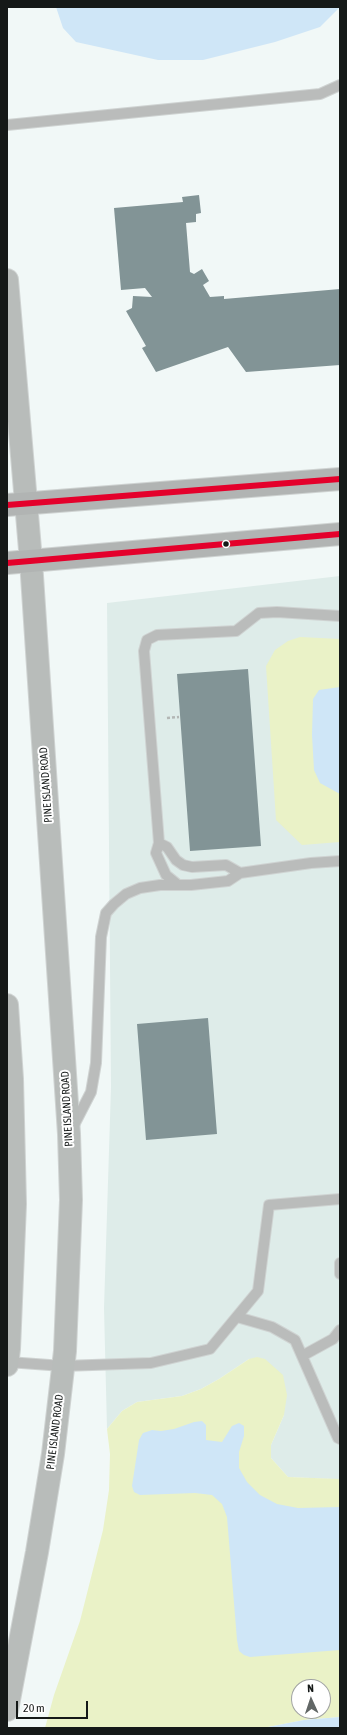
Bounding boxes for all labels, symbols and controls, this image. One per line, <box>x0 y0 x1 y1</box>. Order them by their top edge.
unlabelled marker <box>221 539 231 549</box>
street label: PINE ISLAND ROAD <box>37 747 55 823</box>
street label: PINE ISLAND ROAD <box>58 1071 76 1147</box>
street label: PINE ISLAND ROAD <box>44 1394 66 1470</box>
north arrow <box>291 1679 331 1719</box>
text: N <box>307 1682 314 1694</box>
scale bar <box>18 1693 90 1719</box>
text: 20 m <box>23 1701 45 1715</box>

